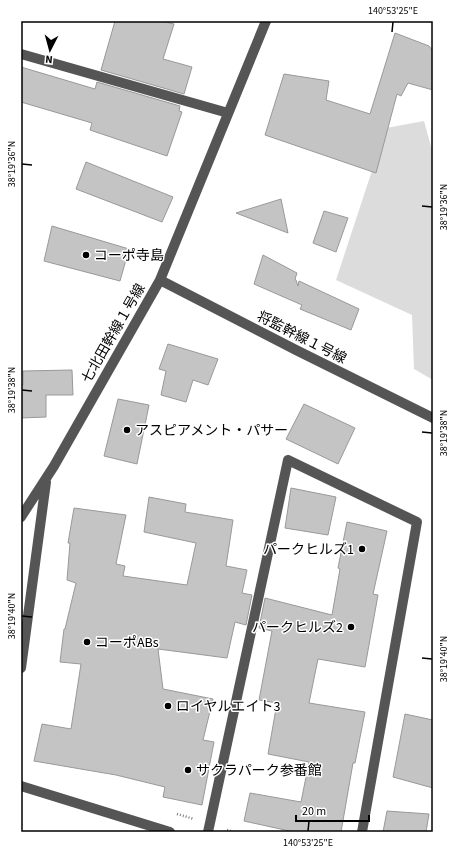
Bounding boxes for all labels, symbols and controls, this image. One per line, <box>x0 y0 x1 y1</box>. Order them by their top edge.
text: 140°53'25"E <box>368 4 418 18</box>
north arrow <box>30 30 70 70</box>
text: N <box>45 52 53 67</box>
text: 38°19'36"N <box>5 141 19 187</box>
text: 38°19'36"N <box>437 184 451 230</box>
place label: コーポ寺島 <box>94 246 164 266</box>
marker: コーポ寺島 <box>81 250 91 260</box>
street label: 七北田幹線１号線 <box>77 280 151 387</box>
street label: 将監幹線１号線 <box>253 307 350 369</box>
text: 38°19'38"N <box>5 367 19 413</box>
text: 38°19'38"N <box>437 410 451 456</box>
place label: アスピアメント・パサー <box>135 421 288 441</box>
marker: アスピアメント・パサー <box>122 425 132 435</box>
place label: パークヒルズ1 <box>263 540 354 560</box>
marker: パークヒルズ1 <box>357 544 367 554</box>
text: 38°19'40"N <box>5 593 19 639</box>
place label: パークヒルズ2 <box>252 618 343 638</box>
marker: パークヒルズ2 <box>346 622 356 632</box>
place label: コーポABs <box>95 633 159 653</box>
text: 38°19'40"N <box>437 636 451 682</box>
marker: コーポABs <box>82 637 92 647</box>
place label: ロイヤルエイト3 <box>176 697 281 717</box>
marker: ロイヤルエイト3 <box>163 701 173 711</box>
place label: サクラパーク参番館 <box>196 761 322 781</box>
marker: サクラパーク参番館 <box>183 765 193 775</box>
scale bar <box>296 797 369 823</box>
text: 20 m <box>302 803 326 820</box>
text: 140°53'25"E <box>283 836 333 850</box>

